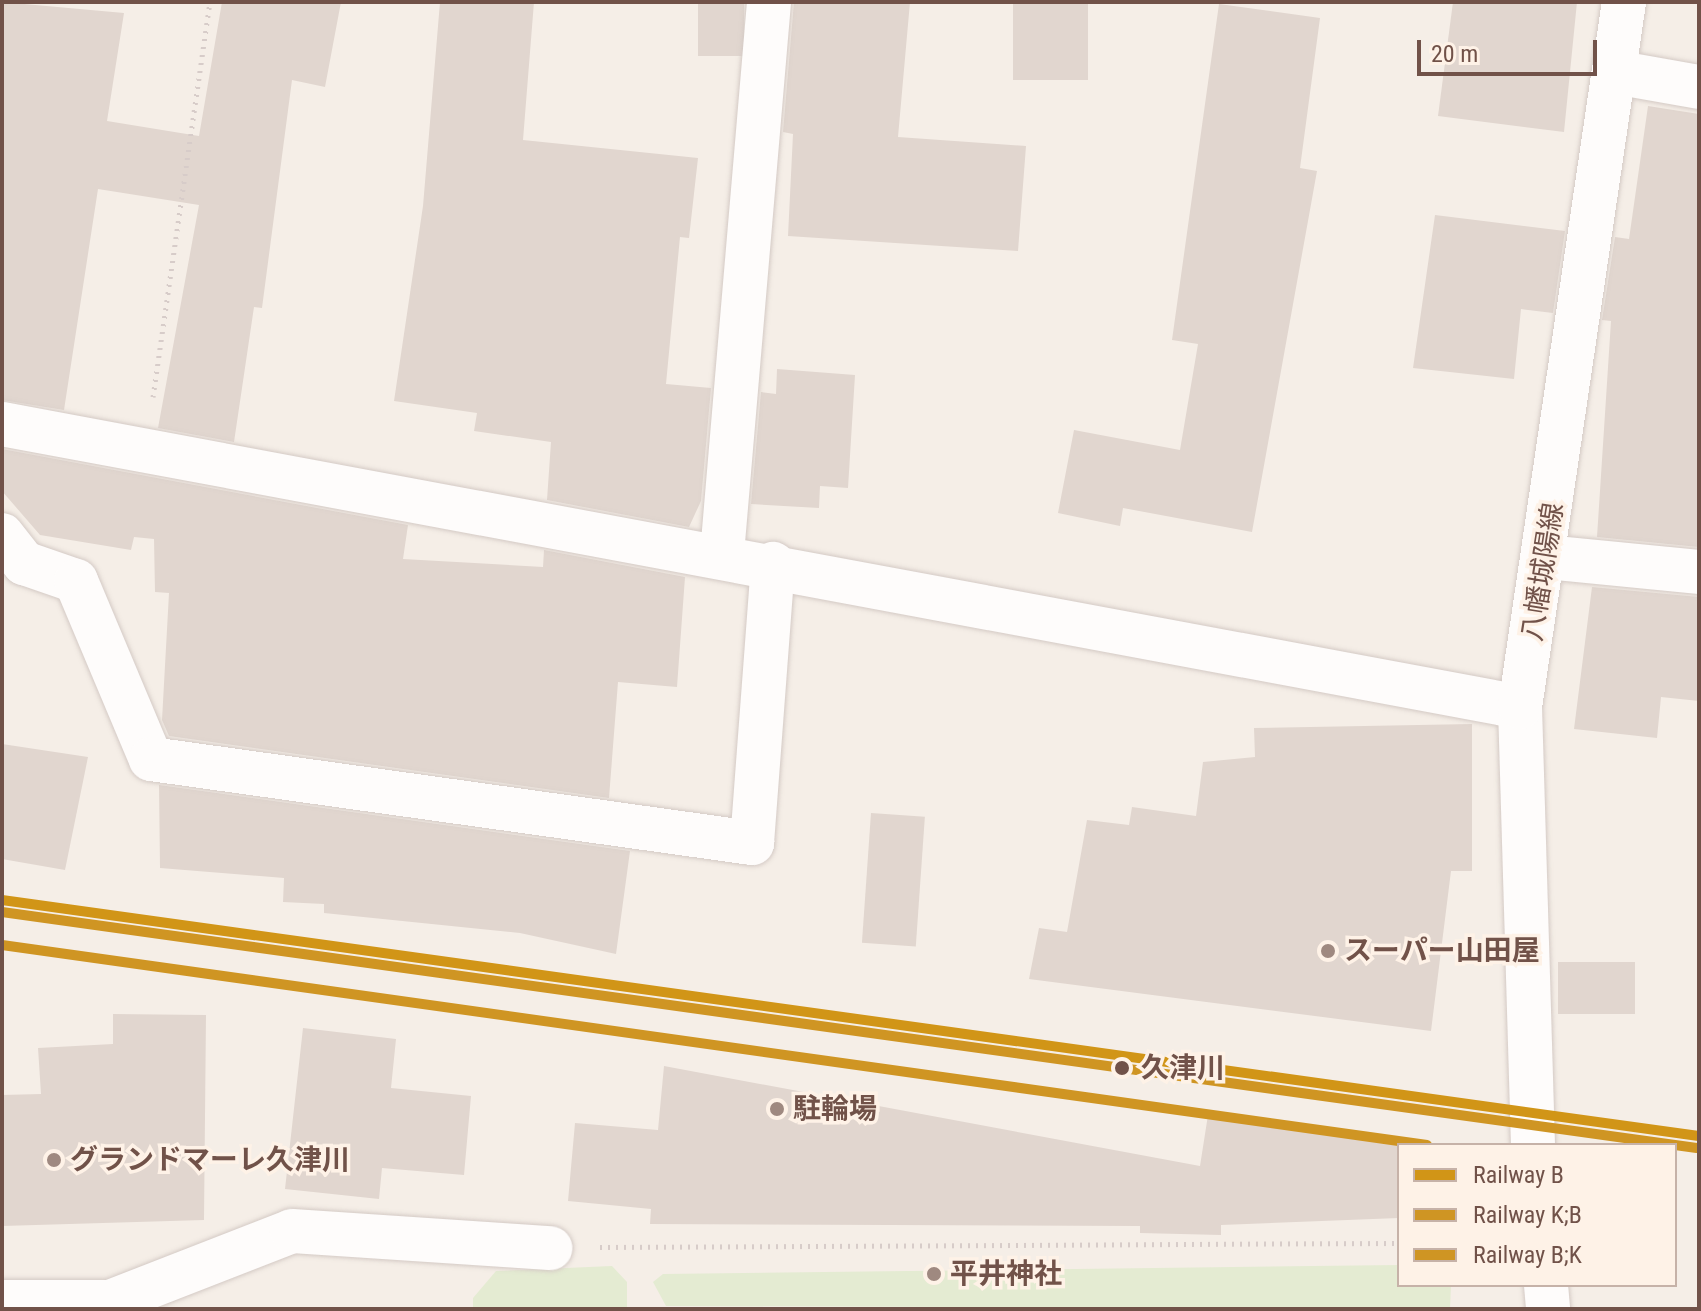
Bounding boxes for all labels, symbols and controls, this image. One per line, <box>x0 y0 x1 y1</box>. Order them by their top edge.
scale bar <box>1421 24 1601 74</box>
text: 20 m <box>1431 40 1478 68</box>
street label: 八幡城陽線 <box>1515 500 1571 644</box>
place label: スーパー山田屋 <box>1344 934 1540 968</box>
marker: スーパー山田屋 <box>1319 942 1337 960</box>
place label: 久津川 <box>1141 1051 1225 1085</box>
marker: 久津川 <box>1110 1056 1134 1080</box>
place label: 駐輪場 <box>793 1092 877 1126</box>
marker: 駐輪場 <box>768 1100 786 1118</box>
place label: グランドマーレ久津川 <box>70 1143 350 1177</box>
legend <box>1397 1143 1677 1287</box>
marker: グランドマーレ久津川 <box>45 1151 63 1169</box>
text: Railway B <box>1473 1161 1564 1189</box>
text: Railway K;B <box>1473 1201 1582 1229</box>
text: Railway B;K <box>1473 1241 1582 1269</box>
place label: 平井神社 <box>950 1257 1062 1291</box>
marker: 平井神社 <box>925 1265 943 1283</box>

